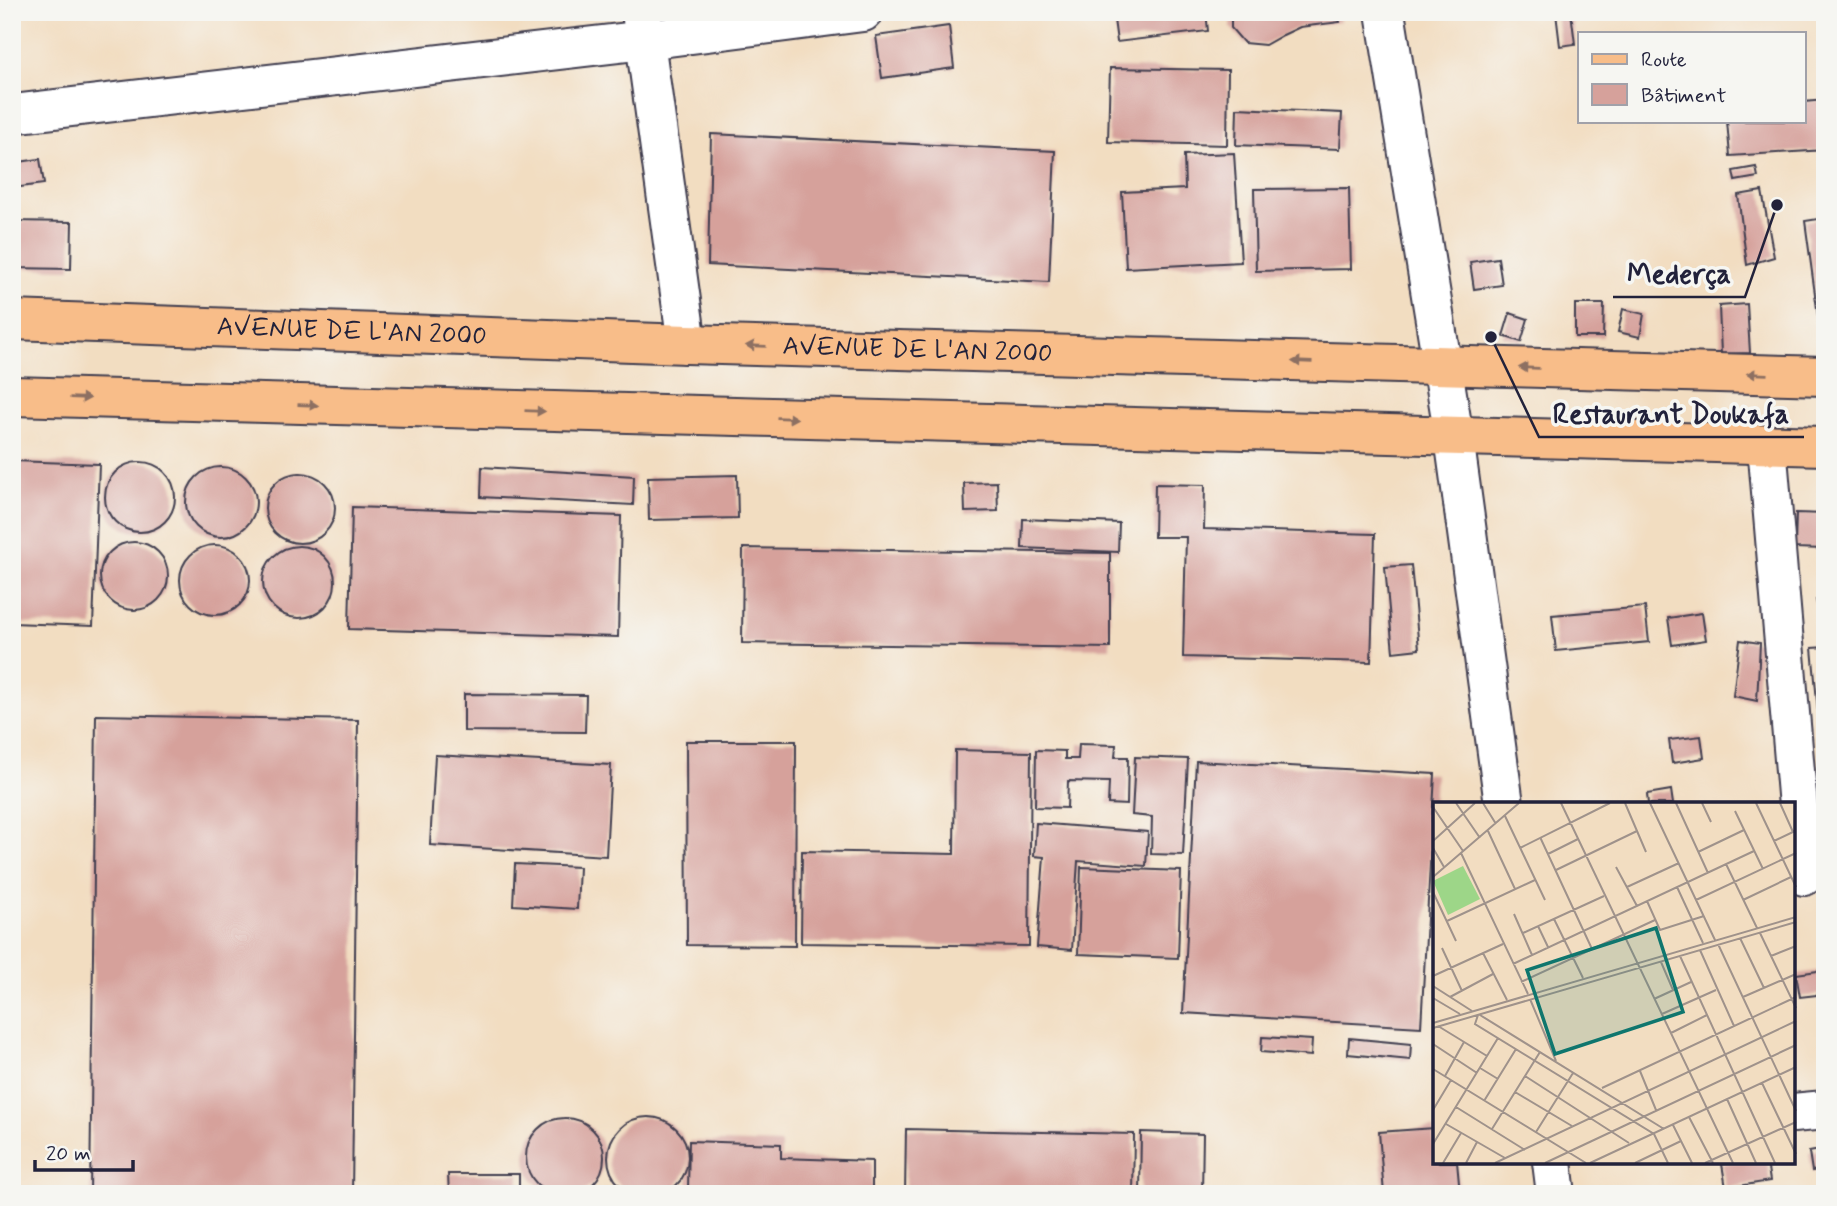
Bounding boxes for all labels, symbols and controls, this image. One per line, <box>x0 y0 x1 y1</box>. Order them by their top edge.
legend <box>1578 32 1806 122</box>
text: Route <box>1641 46 1687 74</box>
text: Bâtiment <box>1641 82 1726 110</box>
callout: Mederça <box>1613 248 1745 297</box>
text: Mederça <box>1627 257 1731 294</box>
street label: AVENUE DE L'AN 2000 <box>216 310 487 354</box>
street label: AVENUE DE L'AN 2000 <box>782 330 1053 371</box>
one-way arrow <box>745 340 767 351</box>
one-way arrow <box>1290 356 1312 367</box>
one-way arrow <box>1518 362 1540 374</box>
one-way arrow <box>1745 368 1767 380</box>
callout: Restaurant Doukafa <box>1539 388 1804 437</box>
one-way arrow <box>70 393 92 404</box>
text: Restaurant Doukafa <box>1553 397 1789 434</box>
one-way arrow <box>297 399 319 410</box>
one-way arrow <box>525 406 547 417</box>
one-way arrow <box>776 413 798 424</box>
inset map <box>1433 802 1795 1164</box>
scale bar <box>35 1129 133 1173</box>
text: 20 m <box>46 1140 91 1168</box>

